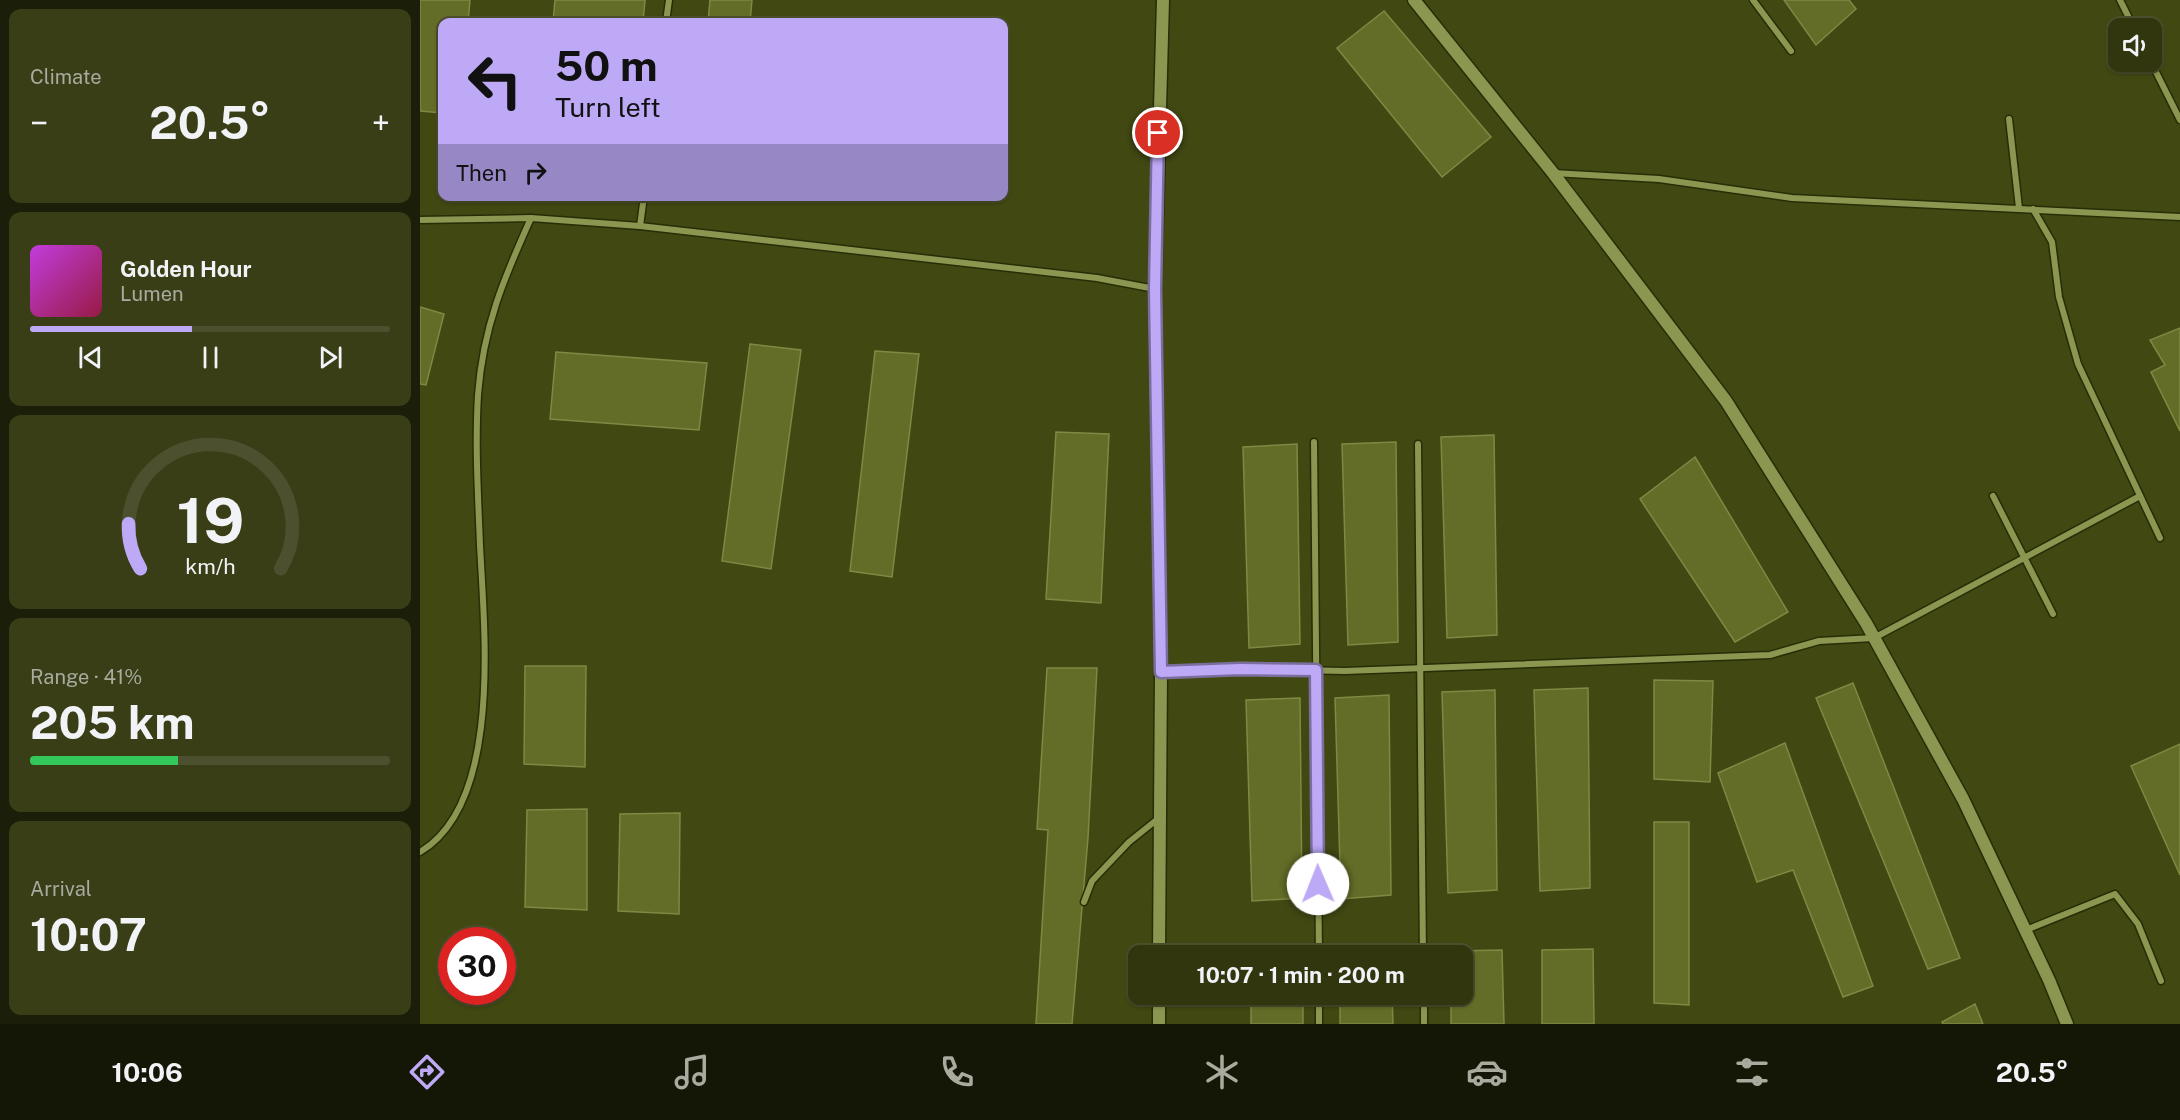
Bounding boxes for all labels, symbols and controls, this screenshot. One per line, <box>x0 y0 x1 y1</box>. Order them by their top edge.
map controls <box>2108 18 2162 72</box>
button: sound <box>2108 18 2162 72</box>
text: 50 m <box>555 41 658 90</box>
icon: left <box>456 42 534 120</box>
text: Climate <box>30 65 102 89</box>
text: Turn left <box>555 91 661 123</box>
text: 20.5° <box>149 96 271 149</box>
text: − <box>30 104 48 142</box>
text: + <box>372 104 390 142</box>
pin <box>1132 107 1183 158</box>
icon: arrive <box>1141 116 1174 149</box>
icon: right <box>519 156 552 189</box>
text: Then <box>456 160 507 186</box>
text: Golden Hour <box>120 256 251 282</box>
text: Lumen <box>120 282 184 306</box>
icon: previous <box>74 341 107 374</box>
icon: pause <box>194 341 227 374</box>
icon: next <box>314 341 347 374</box>
text: 19 <box>176 484 244 557</box>
text: km/h <box>185 554 235 579</box>
text: Range · 41% <box>30 665 142 689</box>
text: 205 km <box>30 696 194 749</box>
position arrow <box>1286 852 1350 916</box>
text: Arrival <box>30 877 92 901</box>
text: 10:07 <box>30 908 147 961</box>
speed limit sign: 30 <box>438 927 516 1005</box>
text: 10:07 · 1 min · 200 m <box>1196 962 1405 988</box>
icon: directions <box>406 1051 448 1093</box>
icon: music <box>671 1051 713 1093</box>
icon: phone <box>936 1051 978 1093</box>
icon: climate <box>1201 1051 1243 1093</box>
icon: car <box>1466 1051 1508 1093</box>
icon: filters <box>1731 1051 1773 1093</box>
text: 10:06 <box>111 1056 183 1088</box>
text: 20.5° <box>1996 1056 2069 1088</box>

